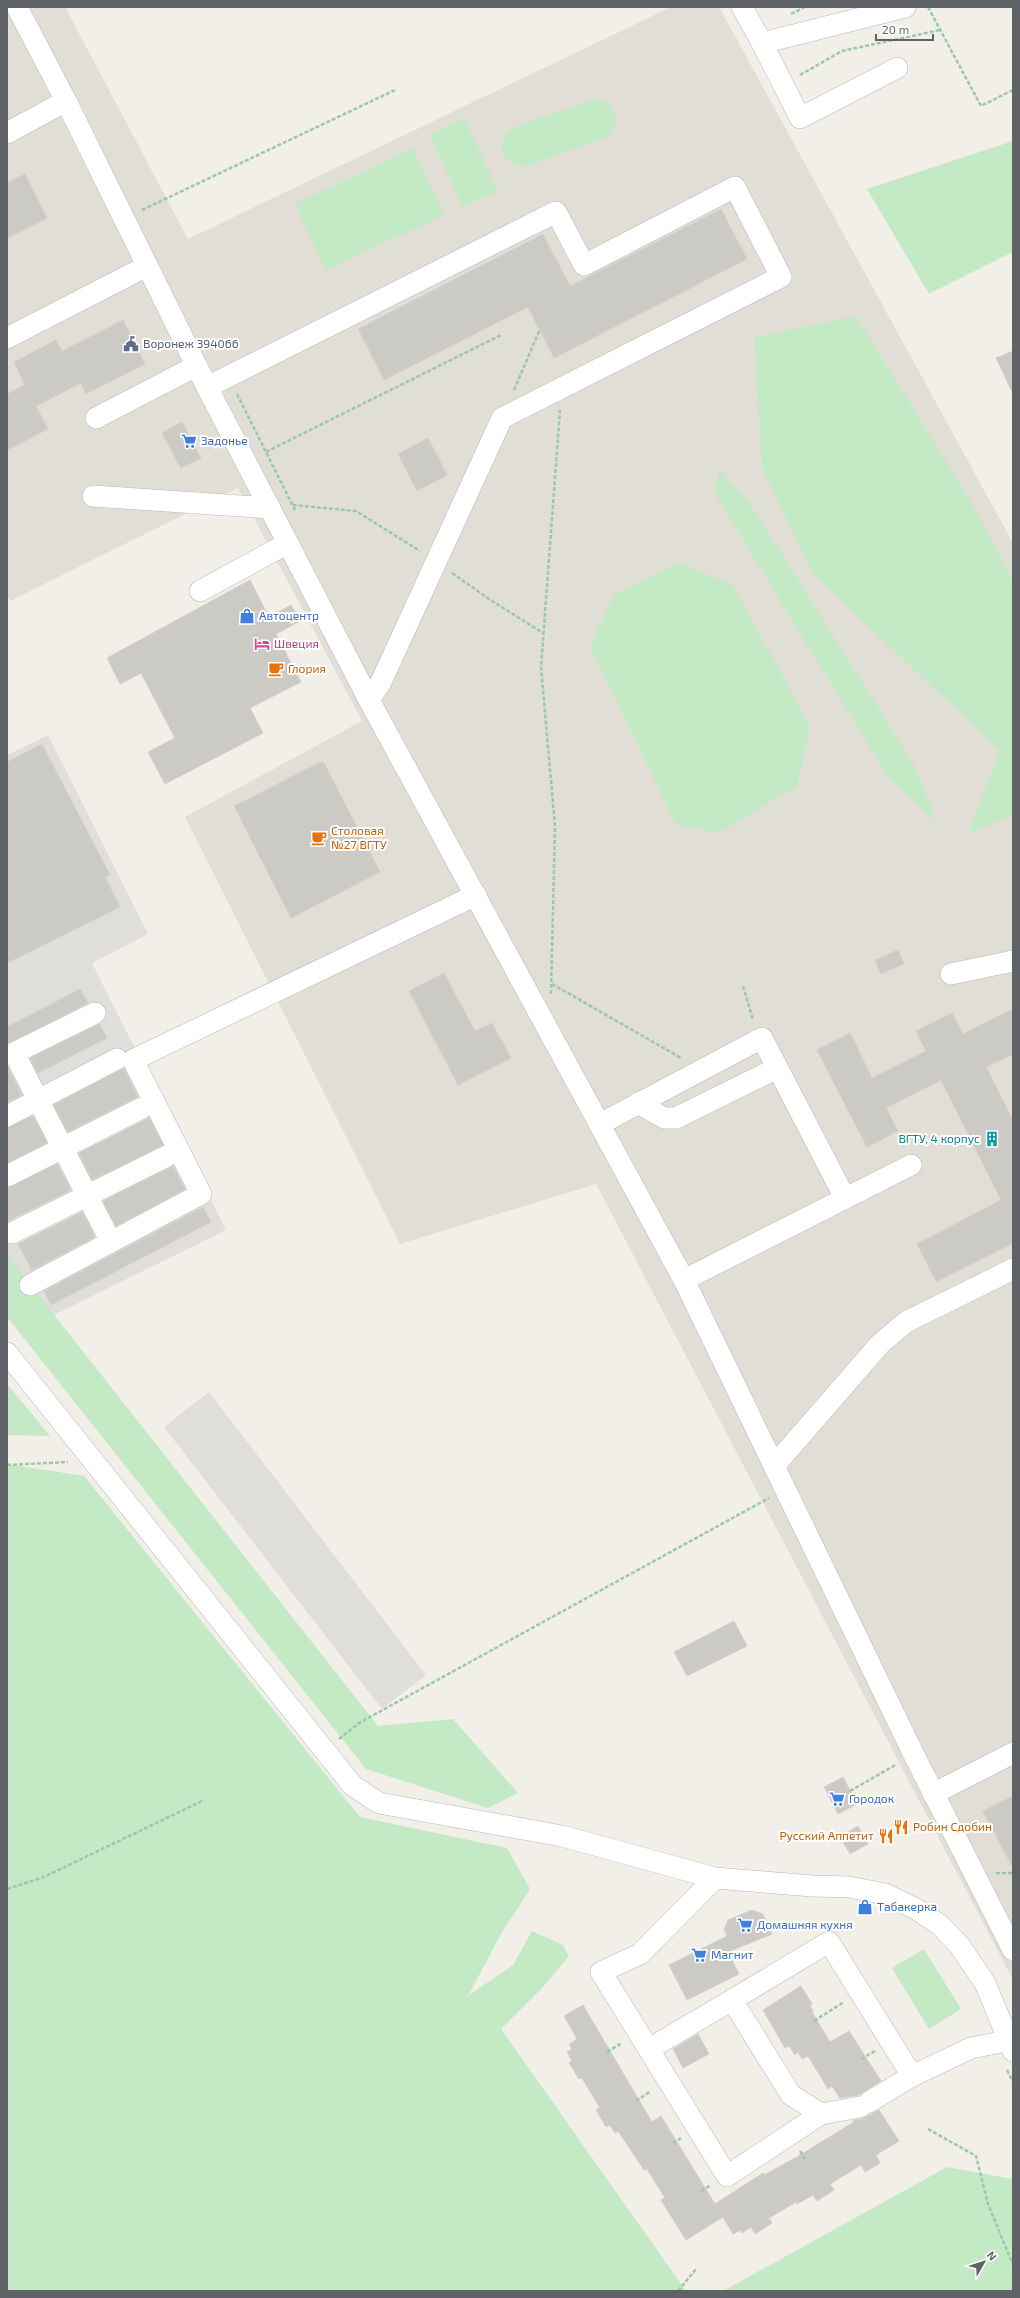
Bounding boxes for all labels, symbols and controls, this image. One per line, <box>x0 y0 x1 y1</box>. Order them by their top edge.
scale bar <box>876 16 933 42</box>
text: 20 m <box>882 22 909 36</box>
public building icon: Воронеж 394066 <box>122 335 140 353</box>
place label: Воронеж 394066 <box>143 336 239 350</box>
supermarket icon: Задонье <box>180 432 198 450</box>
place label: Задонье <box>201 433 248 447</box>
shop icon: Автоцентр <box>238 607 256 625</box>
place label: Автоцентр <box>259 608 319 622</box>
hotel icon: Швеция <box>253 635 271 653</box>
place label: Швеция <box>274 636 319 650</box>
cafe icon: Глория <box>267 660 285 678</box>
place label: Глория <box>288 661 326 675</box>
place label: Столовая №27 ВГТУ <box>331 823 387 851</box>
cafe icon: Столовая №27 ВГТУ <box>310 829 328 847</box>
building icon: ВГТУ, 4 корпус <box>983 1130 1001 1148</box>
place label: ВГТУ, 4 корпус <box>898 1131 980 1146</box>
supermarket icon: Городок <box>828 1790 846 1808</box>
place label: Городок <box>849 1791 895 1805</box>
restaurant icon: Робин Сдобин <box>892 1818 910 1836</box>
place label: Робин Сдобин <box>913 1819 992 1833</box>
restaurant icon: Русский Аппетит <box>877 1827 895 1845</box>
place label: Русский Аппетит <box>779 1828 874 1843</box>
shop icon: Табакерка <box>856 1898 874 1916</box>
place label: Табакерка <box>877 1899 937 1913</box>
supermarket icon: Домашняя кухня <box>736 1916 754 1934</box>
place label: Домашняя кухня <box>757 1917 853 1932</box>
supermarket icon: Магнит <box>690 1946 708 1964</box>
place label: Магнит <box>711 1947 754 1961</box>
north arrow <box>964 2242 1004 2282</box>
text: N <box>985 2248 1000 2263</box>

